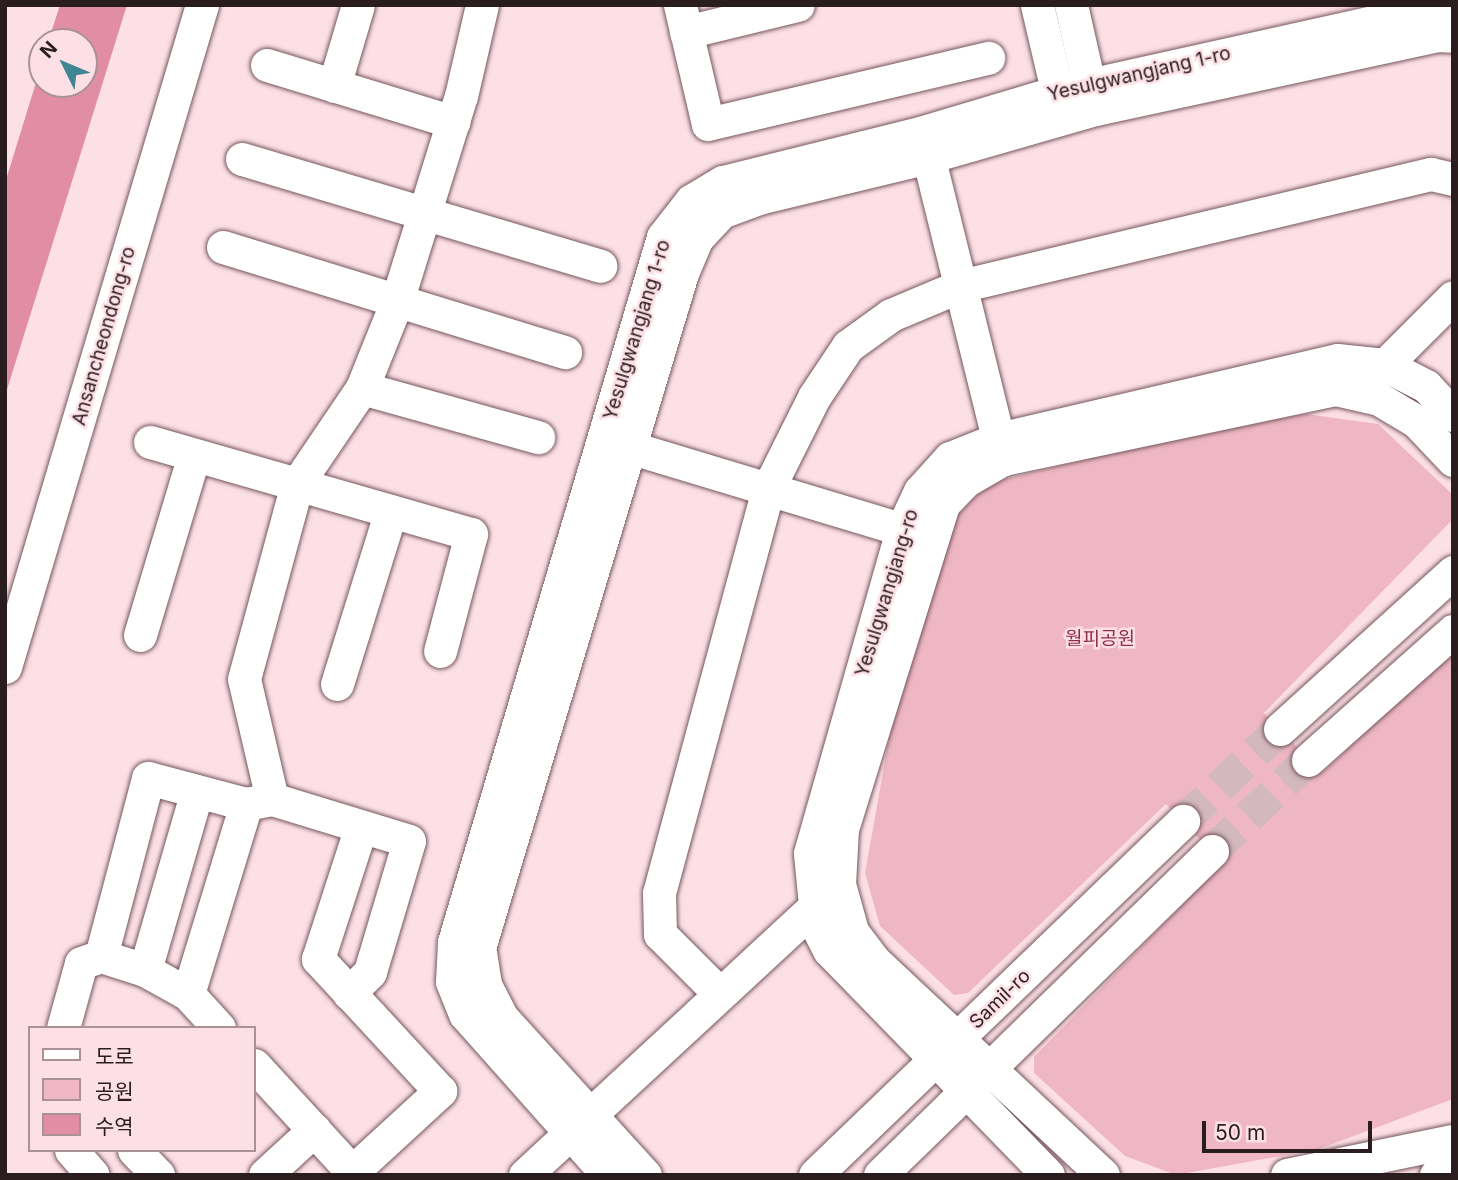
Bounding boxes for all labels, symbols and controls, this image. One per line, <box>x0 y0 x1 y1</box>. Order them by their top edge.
north arrow <box>28 28 98 98</box>
text: N <box>35 37 62 63</box>
street label: Yesulgwangjang 1-ro <box>1045 42 1233 106</box>
street label: Yesulgwangjang 1-ro <box>599 237 675 423</box>
street label: Ansancheondong-ro <box>68 244 140 428</box>
street label: Yesulgwangjang-ro <box>851 506 923 680</box>
park label: 월피공원 <box>1065 628 1135 650</box>
street label: Samil-ro <box>965 965 1035 1033</box>
legend <box>28 1026 256 1152</box>
text: 도로 <box>95 1044 134 1069</box>
text: 공원 <box>95 1079 134 1104</box>
scale bar <box>1206 1106 1376 1150</box>
text: 수역 <box>95 1114 134 1139</box>
text: 50 m <box>1215 1120 1265 1145</box>

